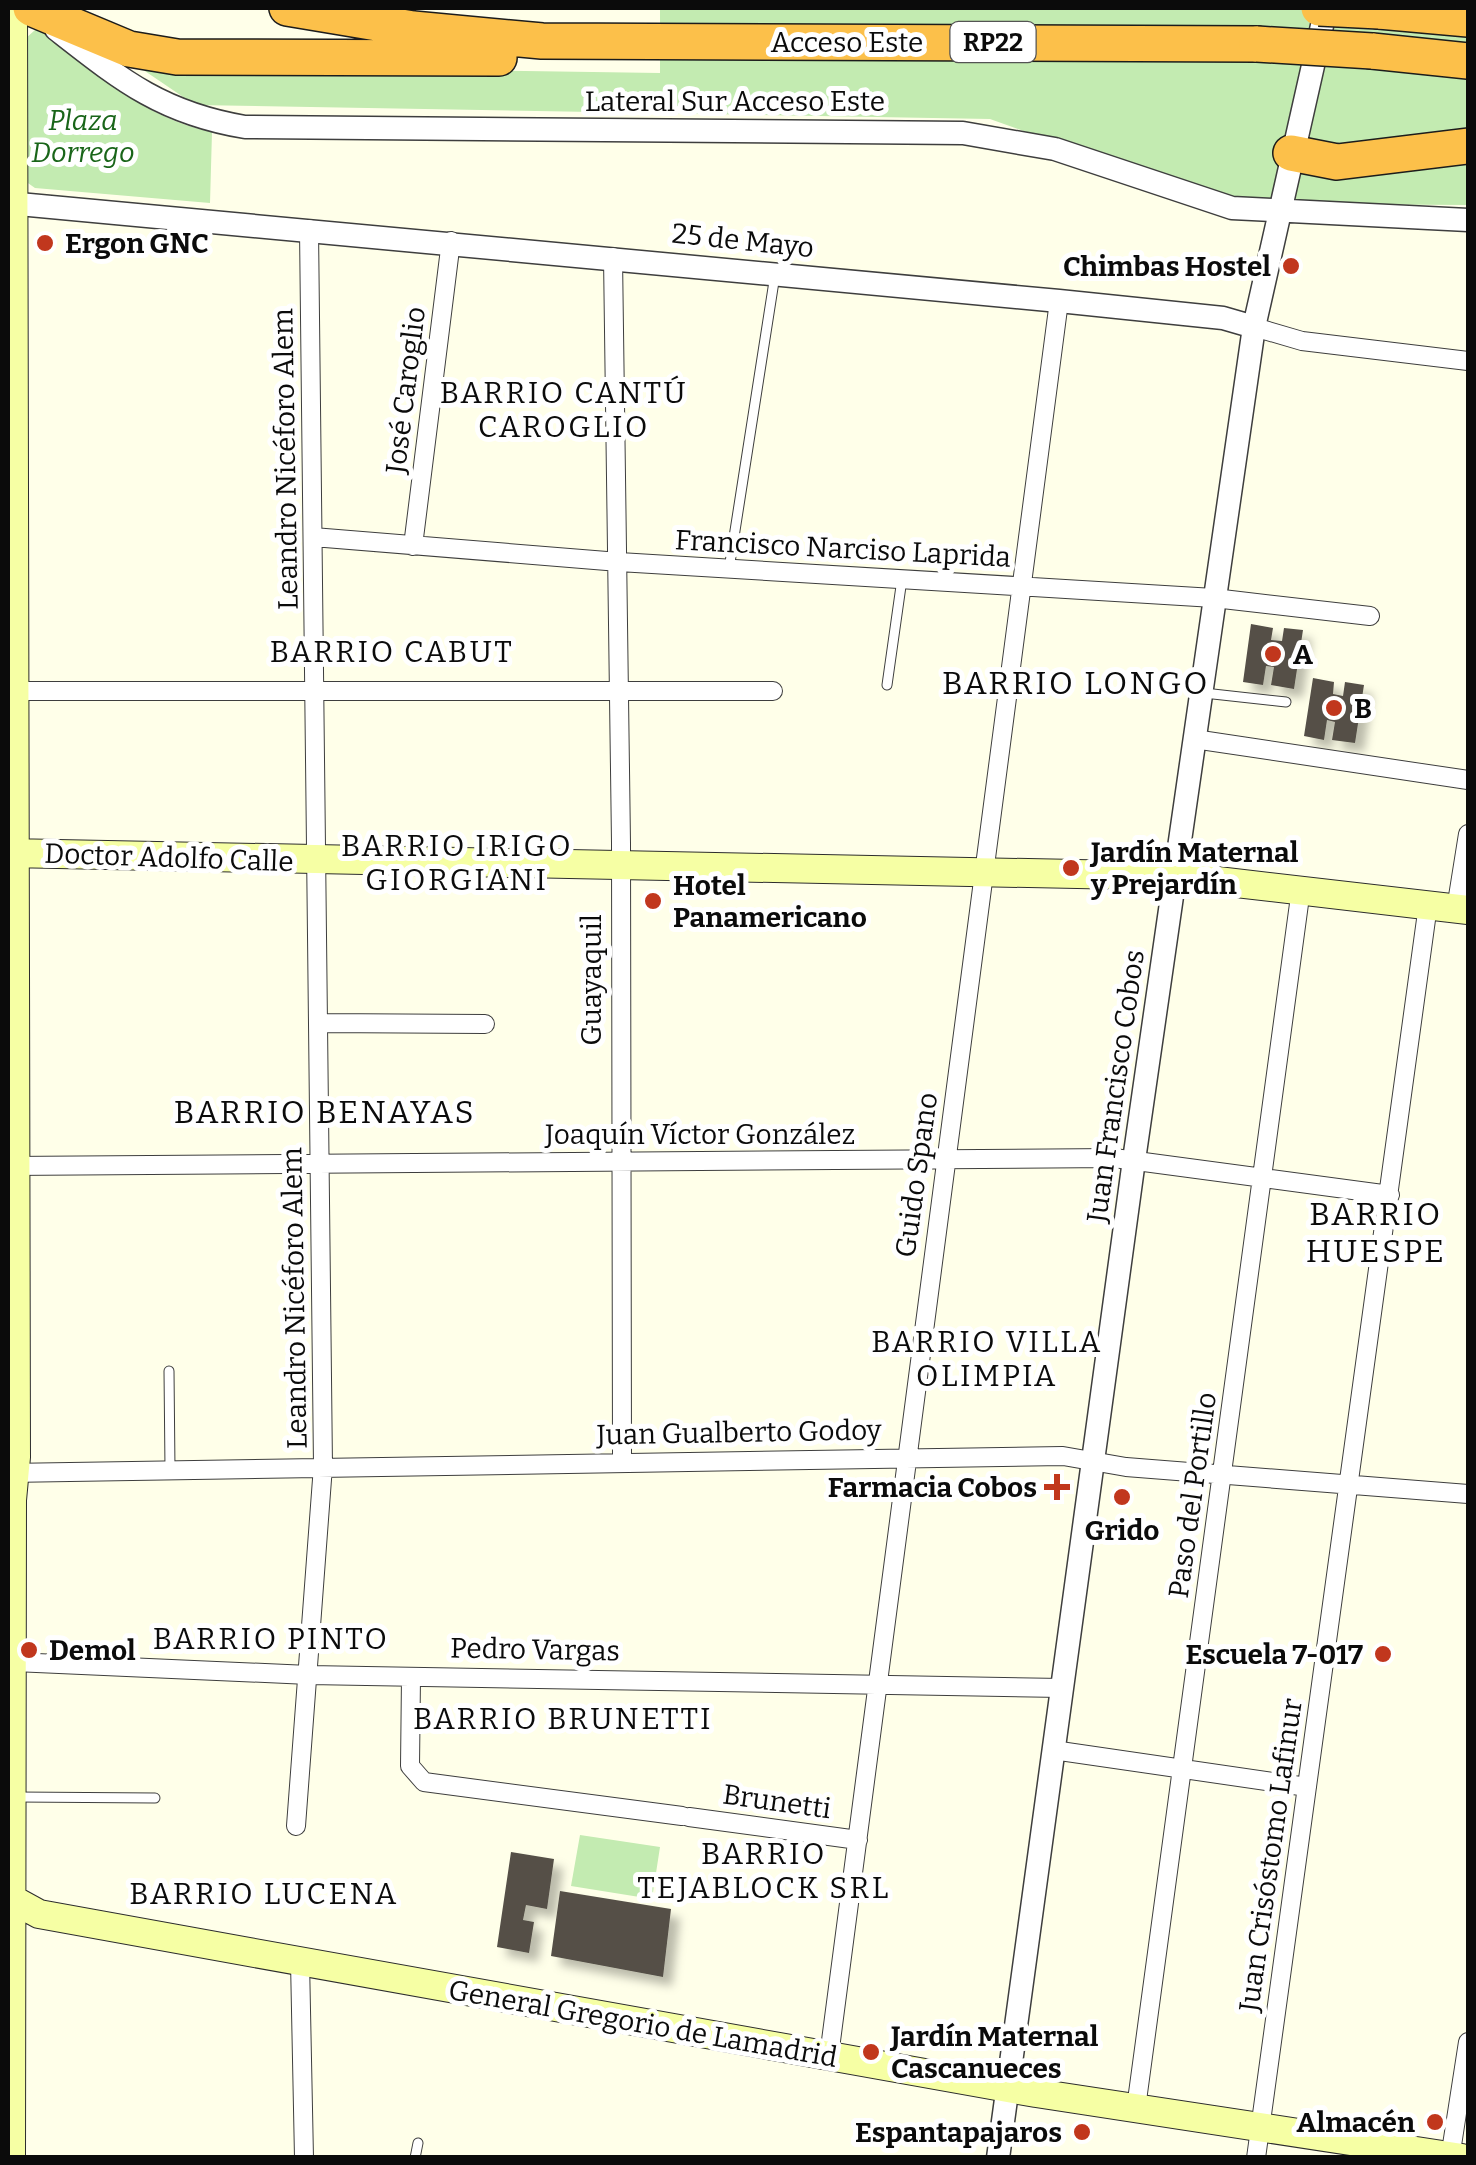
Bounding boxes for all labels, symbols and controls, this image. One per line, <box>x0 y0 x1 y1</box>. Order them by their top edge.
road number: RP22 <box>950 22 1036 62</box>
street label: Acceso Este <box>771 26 923 59</box>
street label: Lateral Sur Acceso Este <box>585 85 885 118</box>
park label: Plaza Dorrego <box>31 104 135 169</box>
street label: 25 de Mayo <box>670 217 816 264</box>
place label: Ergon GNC <box>65 227 209 260</box>
marker: Ergon GNC <box>34 232 56 254</box>
place label: Chimbas Hostel <box>1063 250 1271 283</box>
marker: Chimbas Hostel <box>1280 255 1302 277</box>
street label: José Caroglio <box>379 305 432 476</box>
street label: Leandro Nicéforo Alem <box>266 308 305 610</box>
district label: BARRIO CANTÚ CAROGLIO <box>440 375 688 445</box>
street label: Francisco Narciso Laprida <box>674 523 1012 574</box>
district label: BARRIO CABUT <box>270 634 514 670</box>
place label: A <box>1293 638 1313 671</box>
marker: A <box>1262 643 1284 665</box>
district label: BARRIO LONGO <box>942 664 1210 702</box>
place label: B <box>1354 692 1372 725</box>
marker: B <box>1323 697 1345 719</box>
district label: BARRIO IRIGO GIORGIANI <box>341 828 573 898</box>
place label: Jardín Maternal y Prejardín <box>1089 836 1299 901</box>
street label: Doctor Adolfo Calle <box>44 837 294 878</box>
marker: Jardín Maternal y Prejardín <box>1060 857 1082 879</box>
place label: Hotel Panamericano <box>673 869 867 934</box>
marker: Hotel Panamericano <box>642 890 664 912</box>
street label: Guayaquil <box>575 914 608 1046</box>
street label: Juan Francisco Cobos <box>1080 948 1151 1226</box>
street label: Guido Spano <box>889 1091 944 1260</box>
district label: BARRIO BENAYAS <box>174 1093 476 1131</box>
street label: Joaquín Víctor González <box>544 1118 855 1151</box>
street label: Leandro Nicéforo Alem <box>275 1147 314 1449</box>
district label: BARRIO HUESPE <box>1306 1195 1446 1270</box>
district label: BARRIO VILLA OLIMPIA <box>871 1324 1103 1394</box>
street label: Paso del Portillo <box>1162 1390 1223 1600</box>
street label: Juan Gualberto Godoy <box>595 1414 882 1452</box>
place label: Farmacia Cobos <box>828 1471 1037 1504</box>
marker: Farmacia Cobos <box>1046 1476 1068 1498</box>
marker: Grido <box>1111 1486 1133 1508</box>
place label: Grido <box>1085 1514 1160 1547</box>
district label: BARRIO PINTO <box>153 1621 389 1657</box>
street label: Pedro Vargas <box>450 1632 620 1667</box>
place label: Demol <box>49 1634 136 1667</box>
place label: Escuela 7-017 <box>1185 1638 1363 1671</box>
marker: Demol <box>18 1639 40 1661</box>
marker: Escuela 7-017 <box>1372 1643 1394 1665</box>
street label: Juan Crisóstomo Lafinur <box>1232 1696 1309 2015</box>
district label: BARRIO BRUNETTI <box>413 1701 713 1737</box>
street label: Brunetti <box>721 1778 833 1825</box>
district label: BARRIO TEJABLOCK SRL <box>637 1836 891 1906</box>
district label: BARRIO LUCENA <box>129 1876 399 1912</box>
street label: General Gregorio de Lamadrid <box>446 1973 840 2074</box>
place label: Jardín Maternal Cascanueces <box>889 2020 1099 2085</box>
marker: Jardín Maternal Cascanueces <box>860 2041 882 2063</box>
place label: Almacén <box>1297 2106 1415 2139</box>
marker: Almacén <box>1424 2111 1446 2133</box>
place label: Espantapajaros <box>855 2116 1062 2149</box>
marker: Espantapajaros <box>1071 2121 1093 2143</box>

